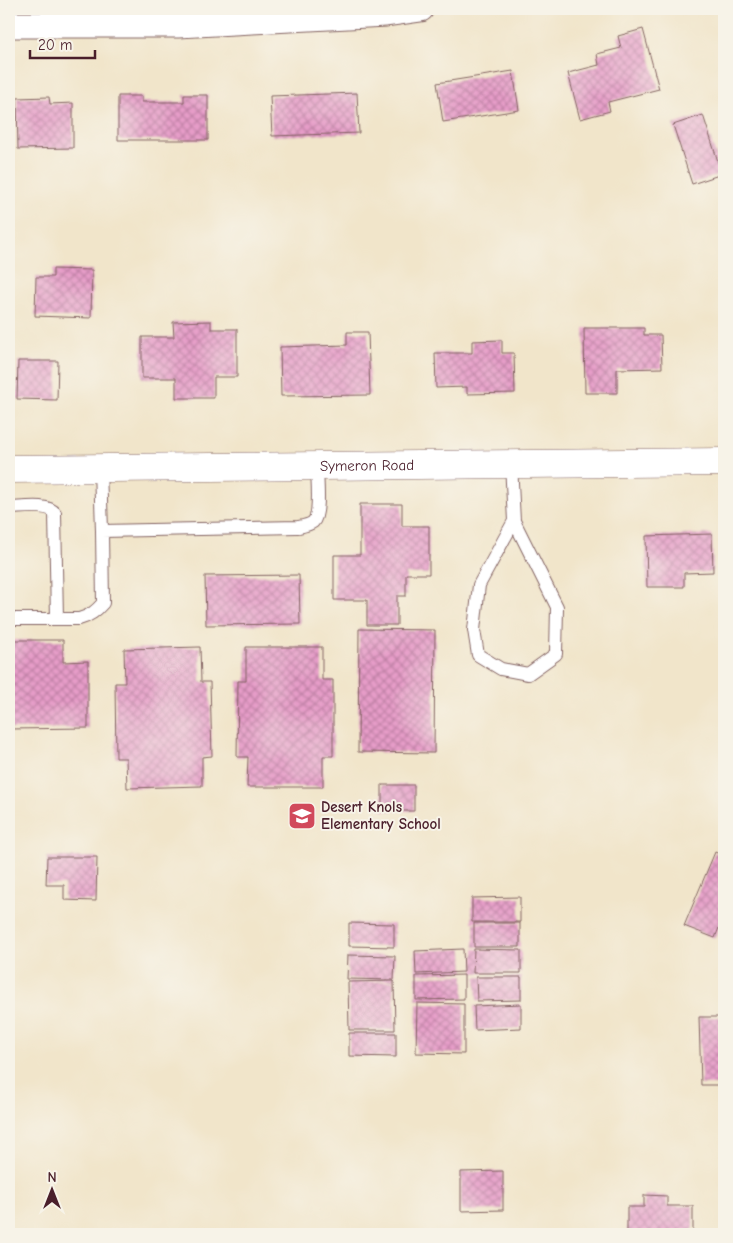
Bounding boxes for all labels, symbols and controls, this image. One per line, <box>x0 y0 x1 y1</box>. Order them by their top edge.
scale bar <box>30 28 95 60</box>
text: 20 m <box>38 36 72 54</box>
street label: Symeron Road <box>320 456 414 475</box>
place label: Desert Knols Elementary School <box>321 798 441 833</box>
school or university icon: Desert Knols Elementary School <box>287 801 317 831</box>
north arrow <box>28 1166 78 1216</box>
text: N <box>47 1169 57 1186</box>

